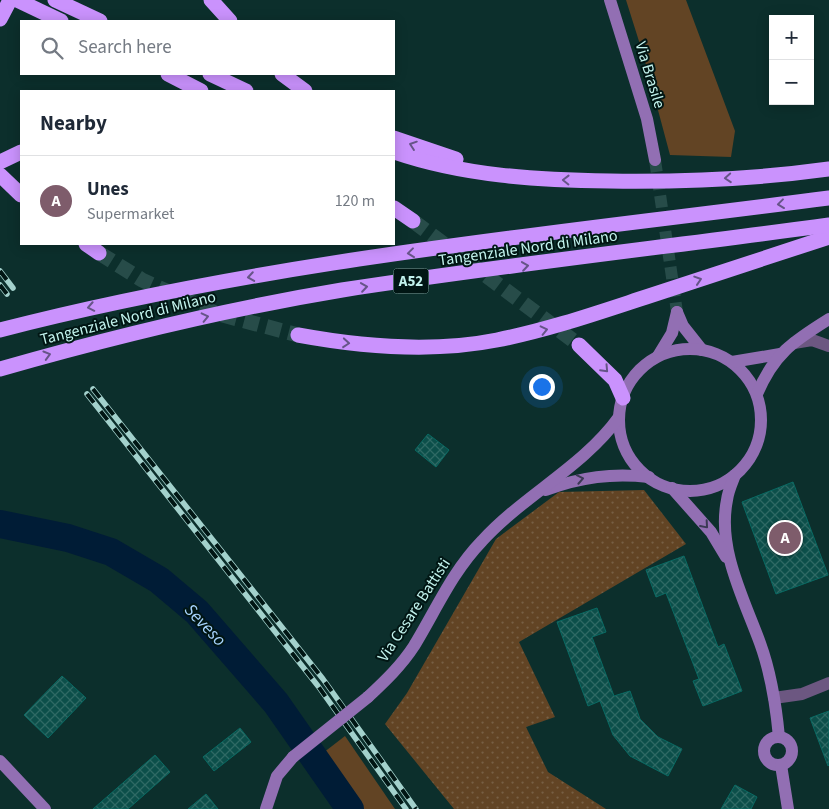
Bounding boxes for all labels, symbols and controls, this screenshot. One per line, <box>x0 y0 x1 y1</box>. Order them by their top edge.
map controls <box>769 15 814 105</box>
button: + <box>769 15 814 60</box>
search box <box>20 20 395 75</box>
icon: search <box>38 34 66 62</box>
text: Search here <box>78 34 172 61</box>
street label: Via Brasile <box>629 39 671 111</box>
button: − <box>769 60 814 105</box>
text: Nearby <box>40 108 107 138</box>
one-way arrow <box>410 141 418 151</box>
one-way arrow <box>724 173 732 184</box>
one-way arrow <box>562 175 570 185</box>
text: Unes <box>87 176 129 203</box>
text: A <box>51 190 61 212</box>
text: 120 m <box>335 190 375 212</box>
one-way arrow <box>776 199 785 209</box>
text: Supermarket <box>87 203 174 225</box>
street label: Tangenziale Nord di Milano <box>437 225 619 271</box>
one-way arrow <box>407 247 416 257</box>
one-way arrow <box>522 261 530 272</box>
road number: A52 <box>394 268 428 294</box>
one-way arrow <box>246 271 255 281</box>
one-way arrow <box>694 276 702 286</box>
one-way arrow <box>361 282 369 293</box>
street label: Tangenziale Nord di Milano <box>38 286 218 350</box>
one-way arrow <box>87 301 95 312</box>
one-way arrow <box>200 312 209 323</box>
one-way arrow <box>539 325 548 335</box>
one-way arrow <box>343 337 351 348</box>
one-way arrow <box>42 351 50 361</box>
one-way arrow <box>599 363 608 372</box>
your location <box>529 374 555 400</box>
one-way arrow <box>576 474 584 485</box>
one-way arrow <box>699 519 708 528</box>
pin: A <box>769 519 801 557</box>
street label: Via Cesare Battisti <box>372 554 456 666</box>
water label: Seveso <box>178 598 232 652</box>

